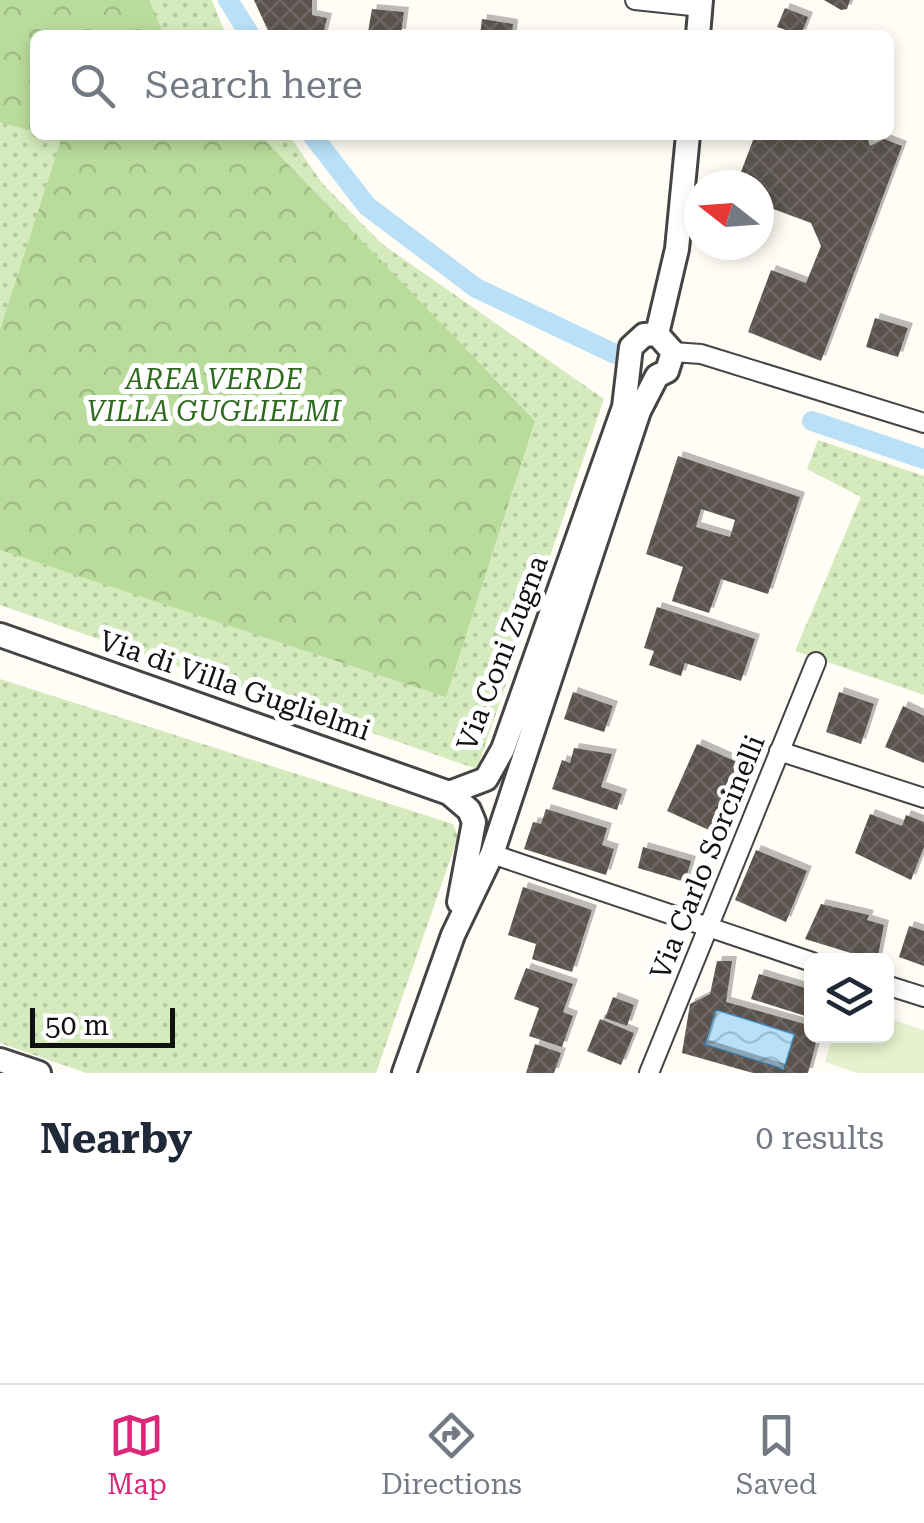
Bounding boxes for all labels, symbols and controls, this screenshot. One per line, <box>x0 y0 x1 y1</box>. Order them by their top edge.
search box <box>30 30 894 140</box>
icon: search <box>65 58 120 113</box>
text: Search here <box>145 63 363 107</box>
north arrow <box>684 170 774 260</box>
park label: AREA VERDE VILLA GUGLIELMI <box>87 363 343 428</box>
street label: Via Coni Zugna <box>450 551 555 755</box>
street label: Via di Villa Guglielmi <box>95 624 375 747</box>
street label: Via Carlo Sorcinelli <box>643 730 772 984</box>
map controls <box>804 953 894 1043</box>
button: layers <box>804 953 894 1043</box>
scale bar <box>30 1003 175 1048</box>
text: 50 m <box>45 1009 109 1042</box>
text: Nearby <box>40 1114 192 1163</box>
text: 0 results <box>756 1119 884 1157</box>
tab: Map <box>107 1408 167 1501</box>
tab: Directions <box>381 1408 522 1501</box>
tab: Saved <box>736 1408 817 1501</box>

